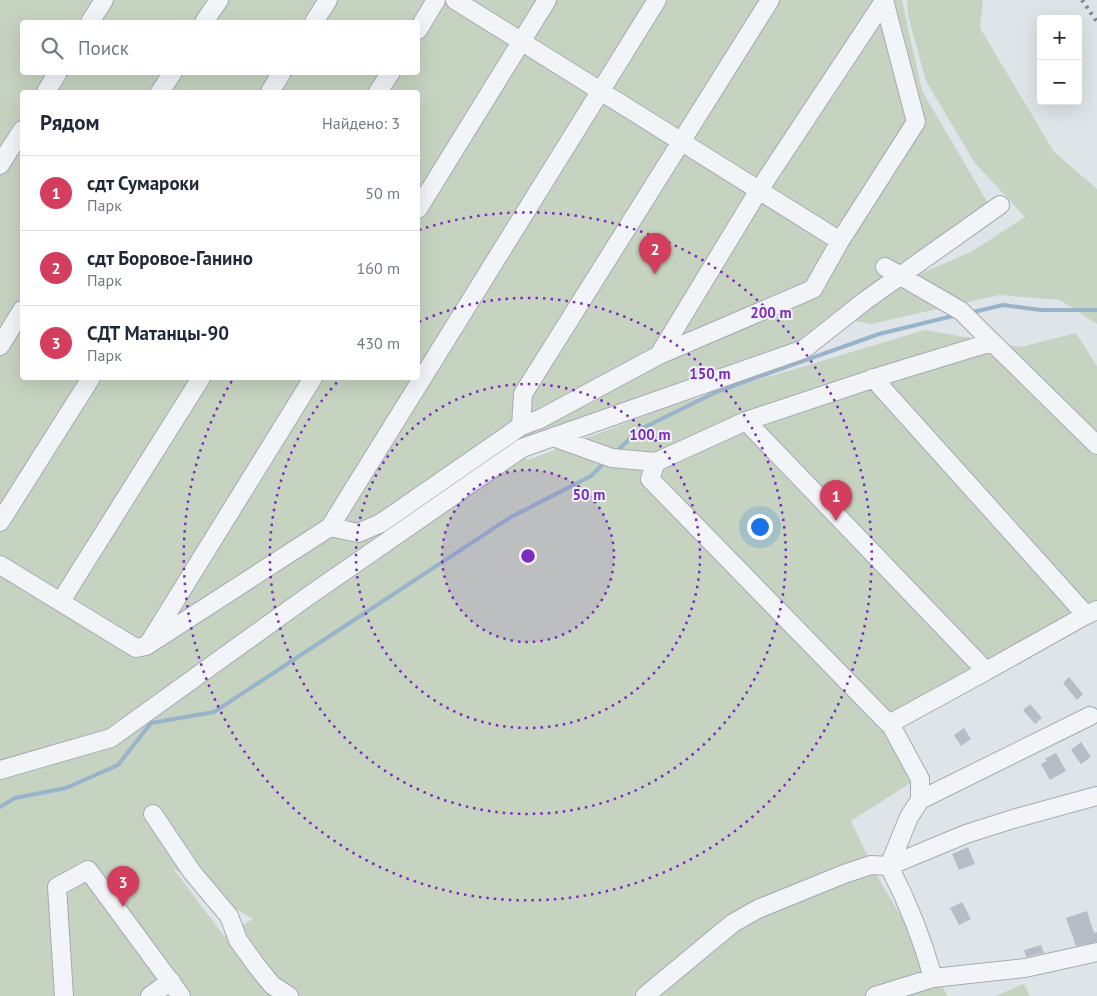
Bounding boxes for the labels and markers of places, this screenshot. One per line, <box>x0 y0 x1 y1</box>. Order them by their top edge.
pin: 2 <box>639 233 671 274</box>
pin: 1 <box>820 480 852 521</box>
centre of rings <box>519 547 537 565</box>
pin: 3 <box>107 866 139 907</box>

